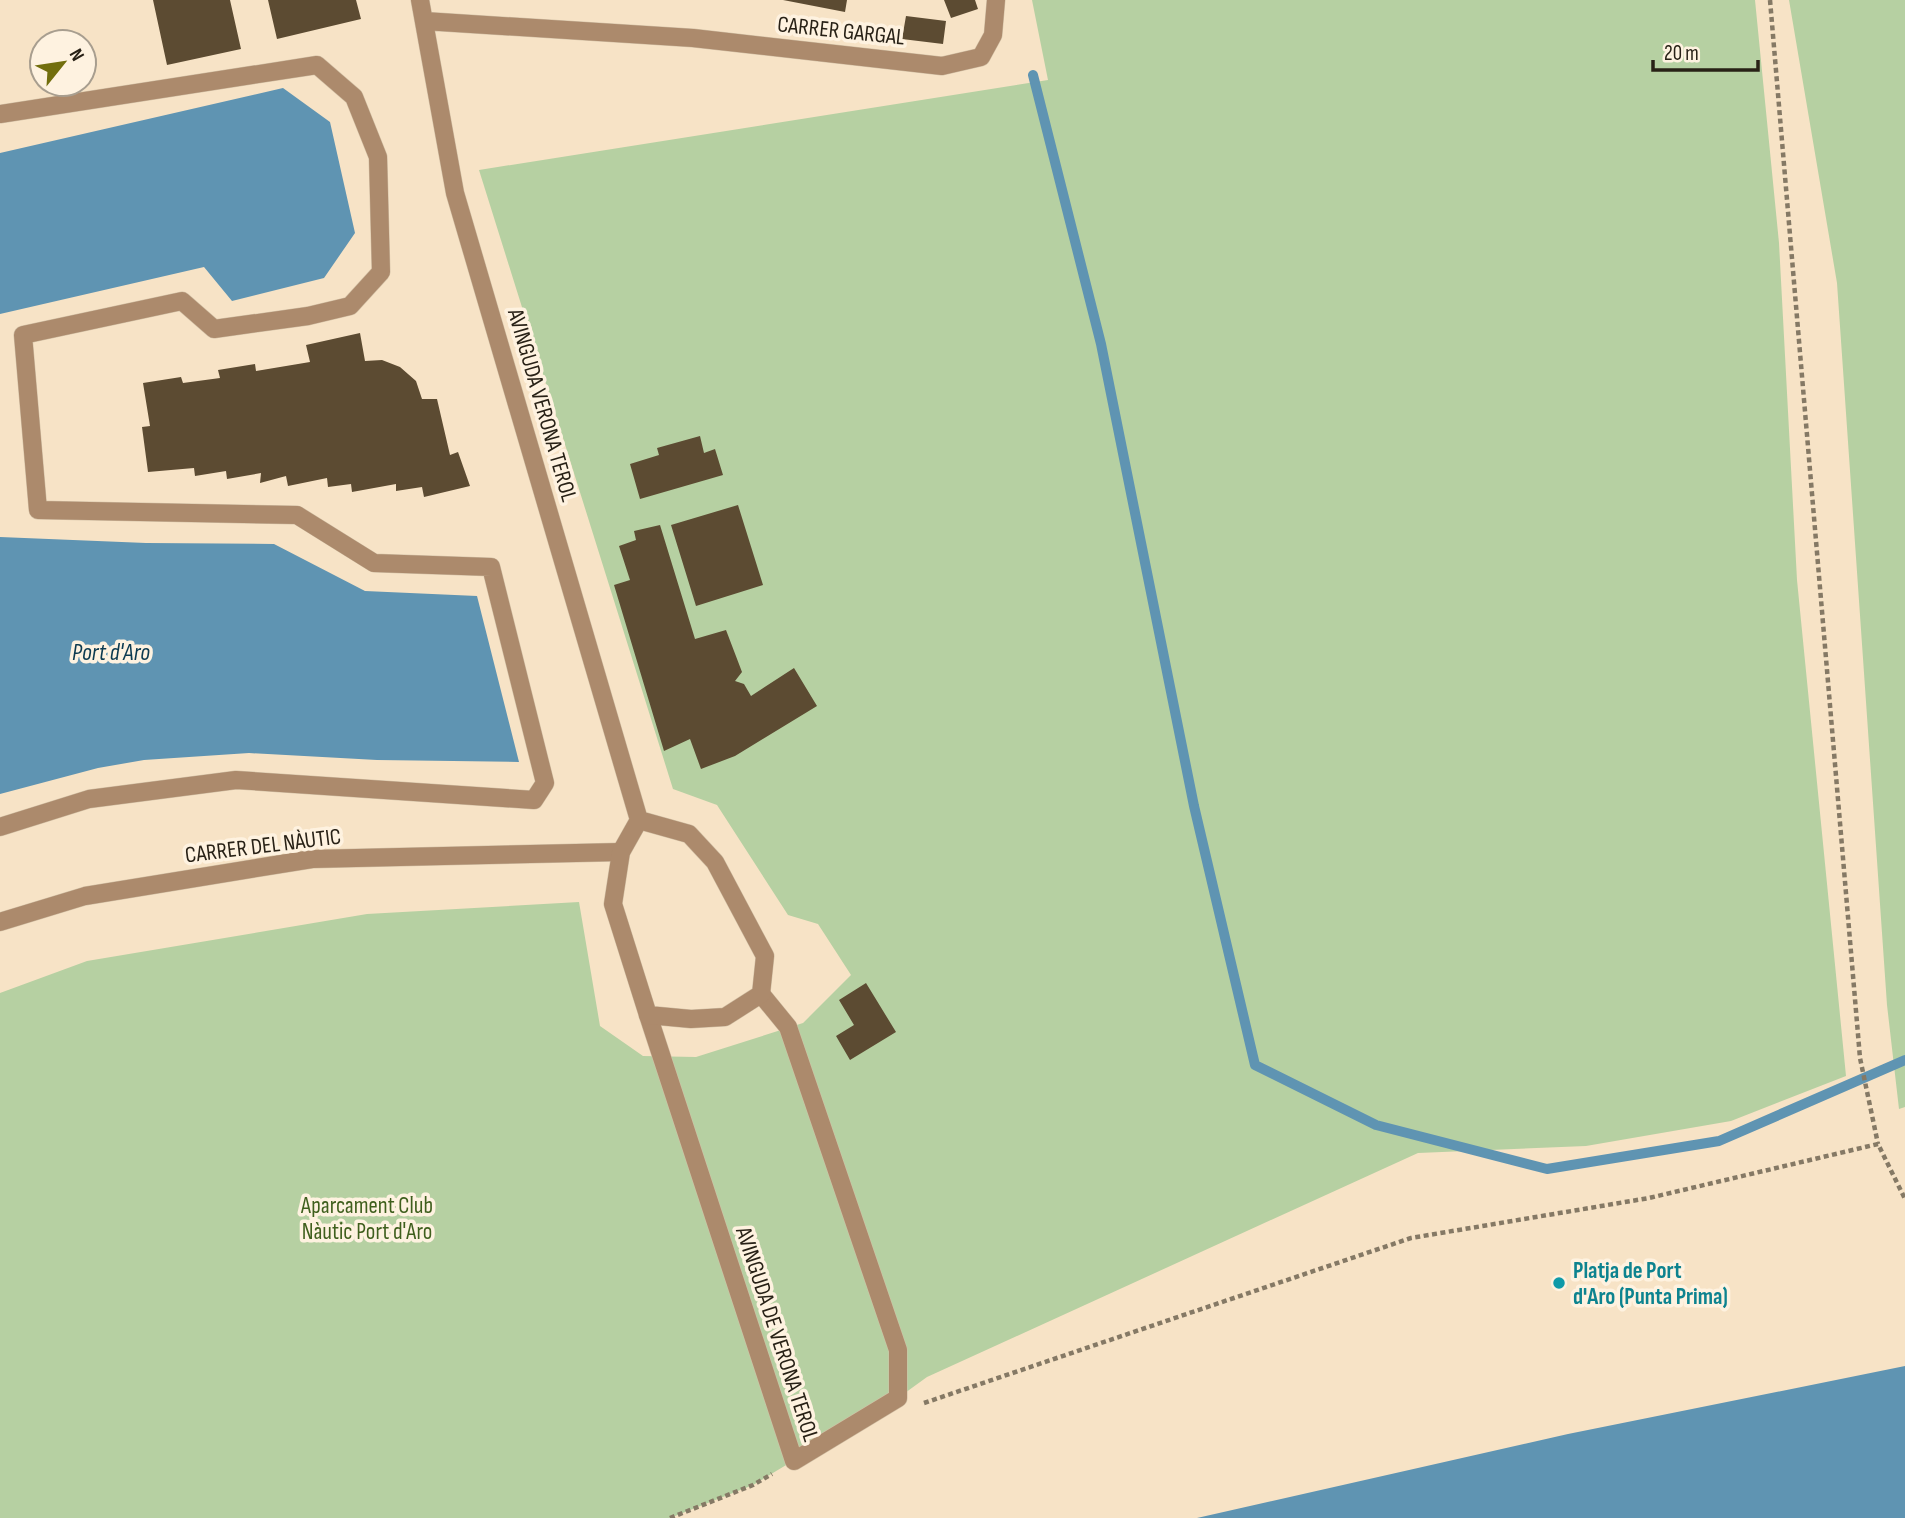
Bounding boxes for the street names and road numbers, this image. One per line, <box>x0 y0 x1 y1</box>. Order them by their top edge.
street label: CARRER GARGAL <box>776 10 906 52</box>
street label: AVINGUDA VERONA TEROL <box>501 305 583 505</box>
street label: CARRER DEL NÀUTIC <box>184 823 343 869</box>
street label: AVINGUDA DE VERONA TEROL <box>729 1223 825 1446</box>

